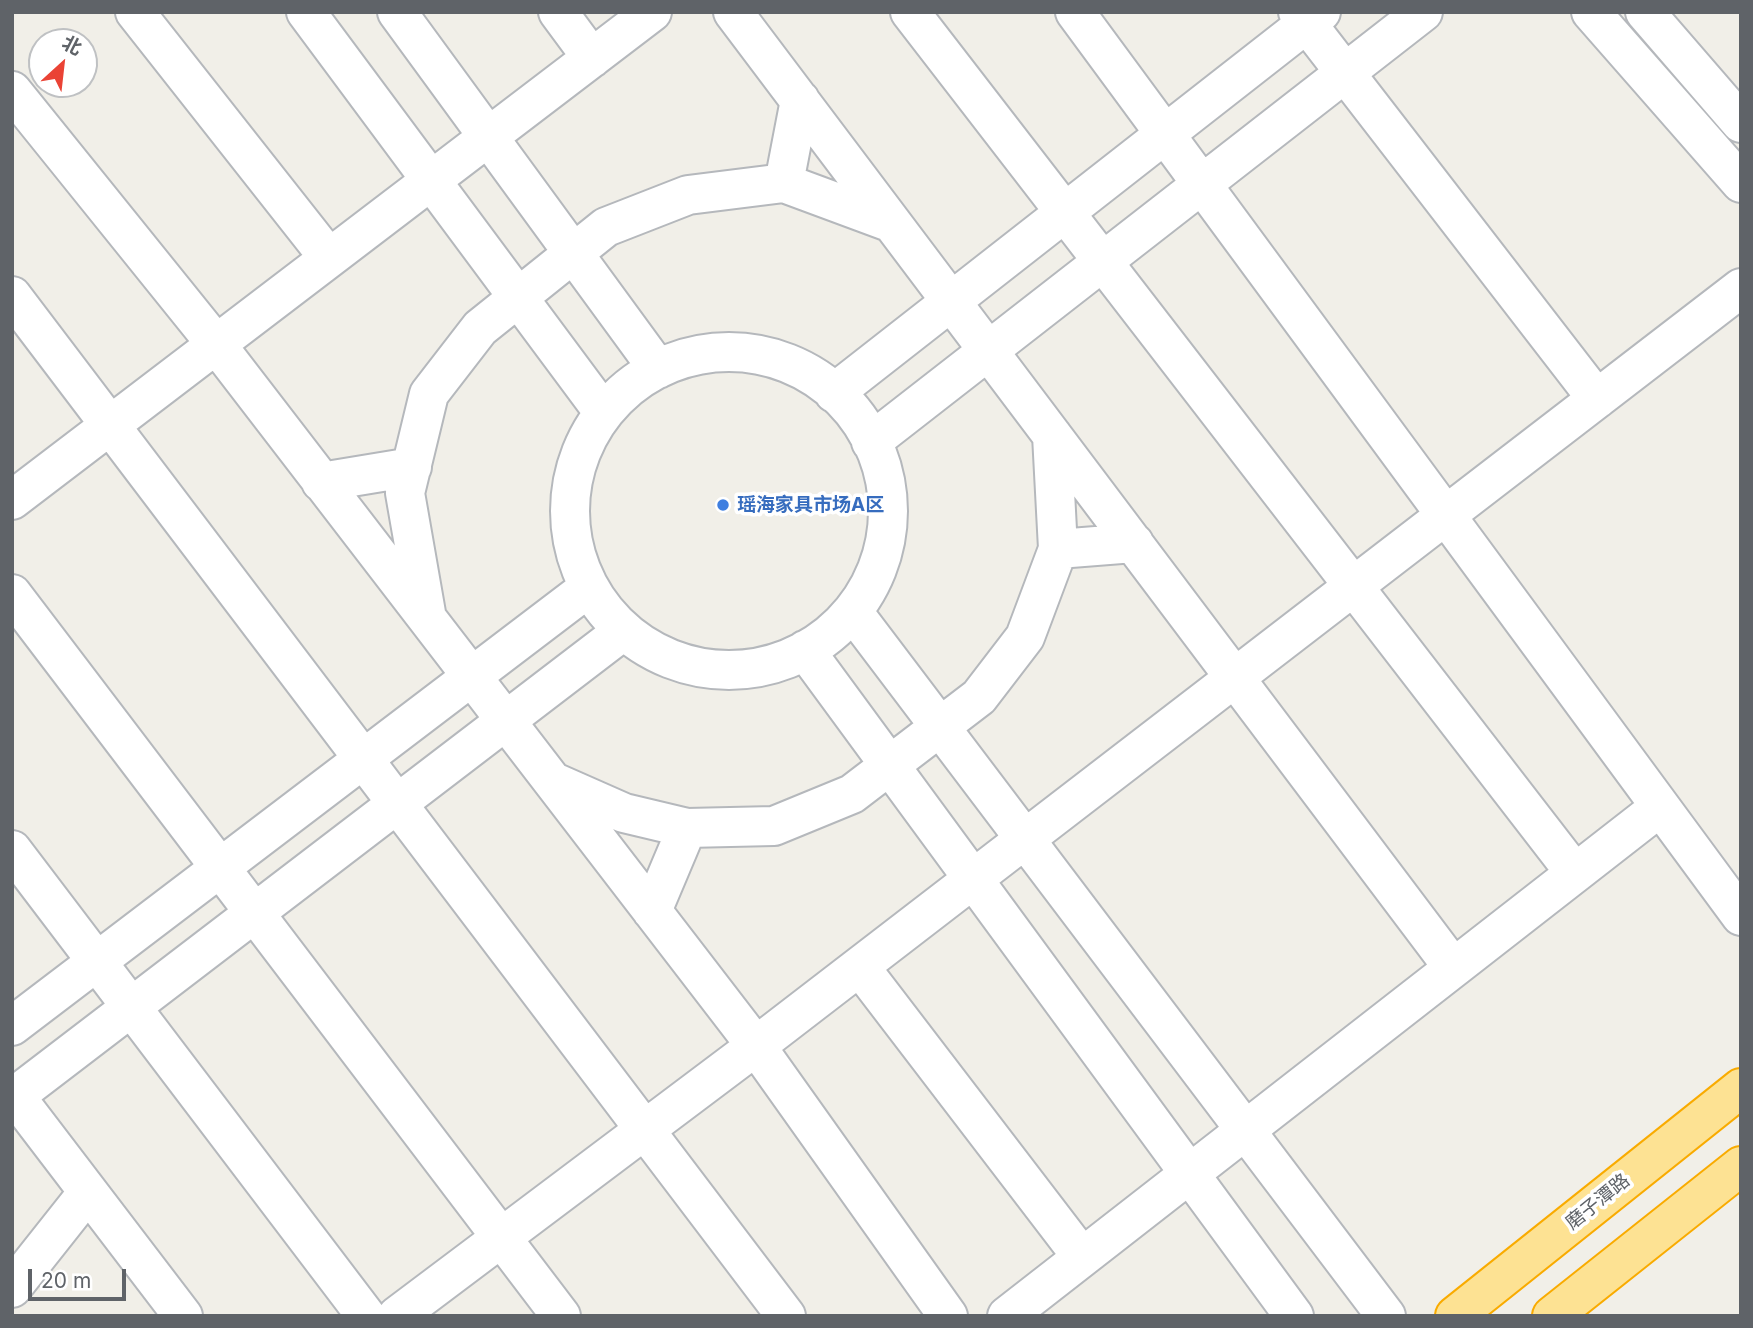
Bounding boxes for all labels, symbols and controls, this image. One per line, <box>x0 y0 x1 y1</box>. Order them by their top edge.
north arrow <box>28 28 98 98</box>
text: 北 <box>58 31 86 60</box>
place label: 瑶海家具市场A区 <box>737 494 884 516</box>
marker: 瑶海家具市场A区 <box>715 497 731 513</box>
street label: 磨子潭路 <box>1561 1169 1635 1235</box>
scale bar <box>32 1254 130 1298</box>
text: 20 m <box>41 1268 91 1293</box>

